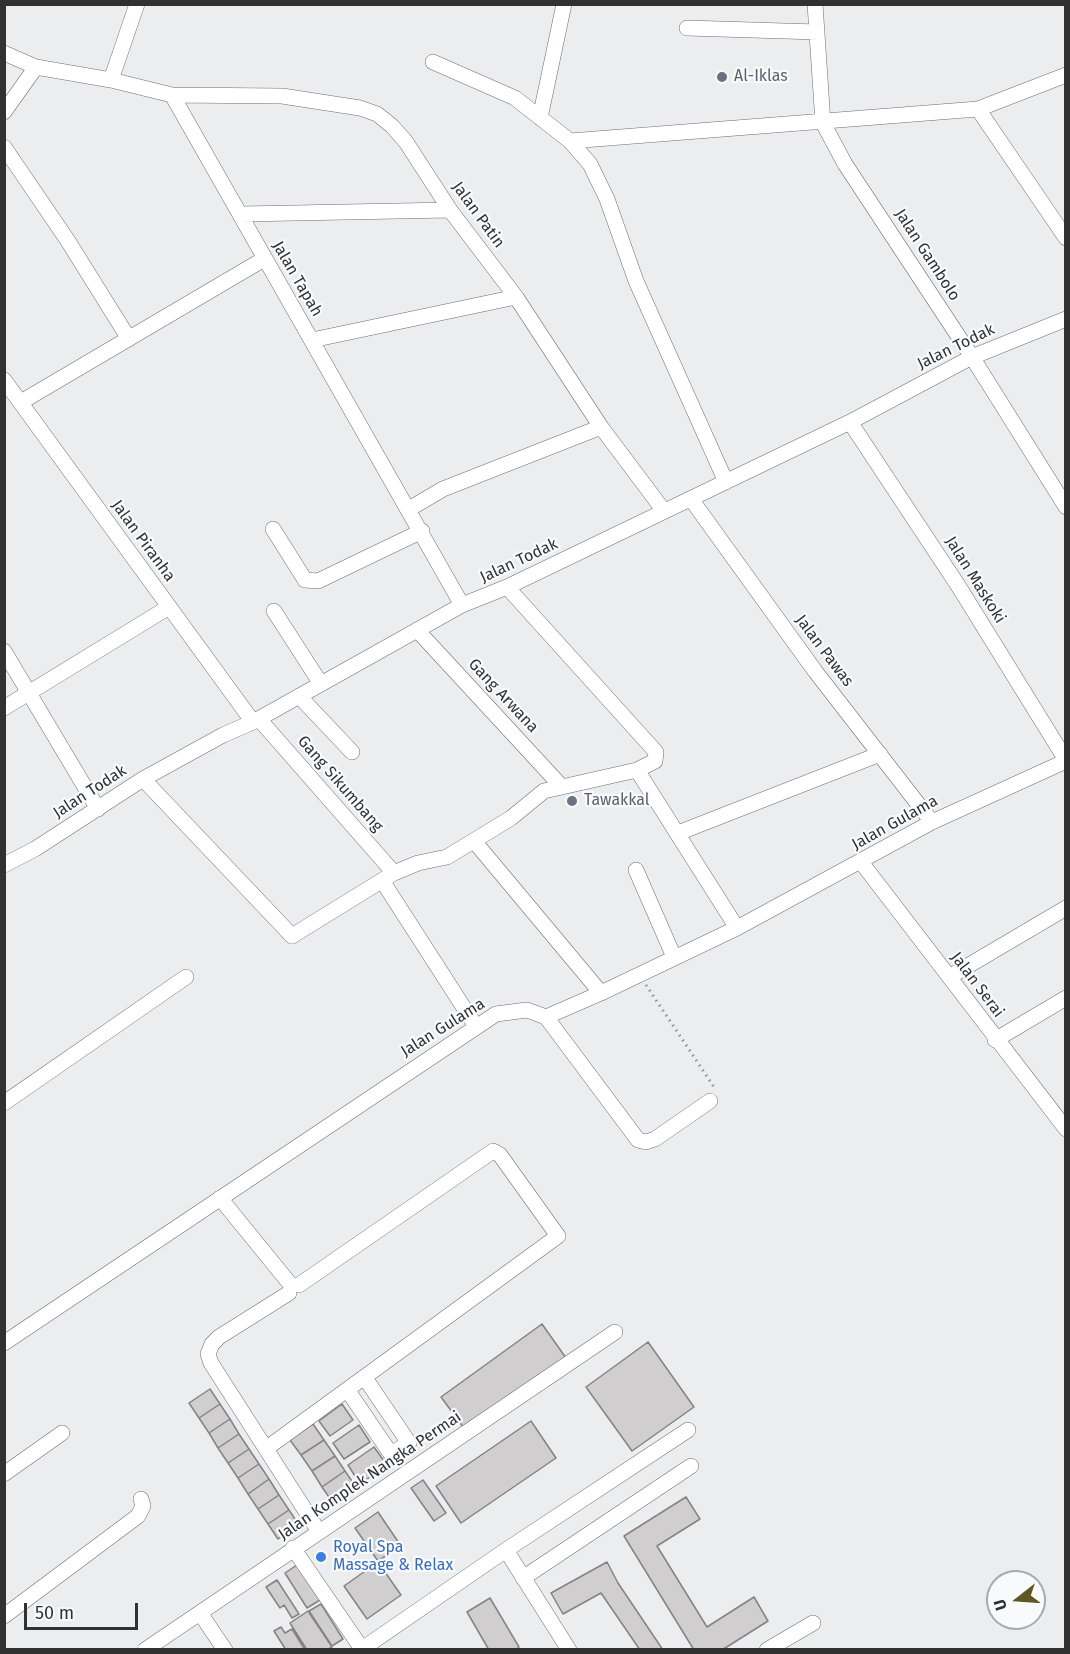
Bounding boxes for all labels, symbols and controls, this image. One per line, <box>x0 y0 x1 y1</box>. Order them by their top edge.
place label: Al-Iklas <box>734 67 788 87</box>
marker: Al-Iklas <box>715 70 729 84</box>
street label: Jalan Patin <box>448 178 508 252</box>
street label: Jalan Gambolo <box>890 205 964 305</box>
street label: Jalan Tapah <box>268 238 326 320</box>
street label: Jalan Todak <box>914 320 998 374</box>
street label: Jalan Piranha <box>107 497 179 585</box>
street label: Jalan Maskoki <box>941 533 1009 627</box>
street label: Jalan Todak <box>477 535 561 587</box>
street label: Jalan Pawas <box>791 611 857 691</box>
street label: Gang Arwana <box>464 655 542 737</box>
street label: Gang Sikumbang <box>293 732 387 836</box>
street label: Jalan Todak <box>50 761 130 823</box>
place label: Tawakkal <box>584 791 649 811</box>
street label: Jalan Gulama <box>849 791 941 855</box>
marker: Tawakkal <box>565 794 579 808</box>
street label: Jalan Serai <box>946 949 1008 1021</box>
street label: Jalan Gulama <box>397 995 489 1061</box>
street label: Jalan Komplek Nangka Permai <box>275 1407 465 1545</box>
place label: Royal Spa Massage & Relax <box>333 1538 453 1576</box>
marker: Royal Spa Massage & Relax <box>314 1550 328 1564</box>
north arrow <box>986 1570 1046 1630</box>
scale bar <box>27 1591 141 1629</box>
text: U <box>990 1597 1011 1613</box>
text: 50 m <box>35 1602 74 1624</box>

